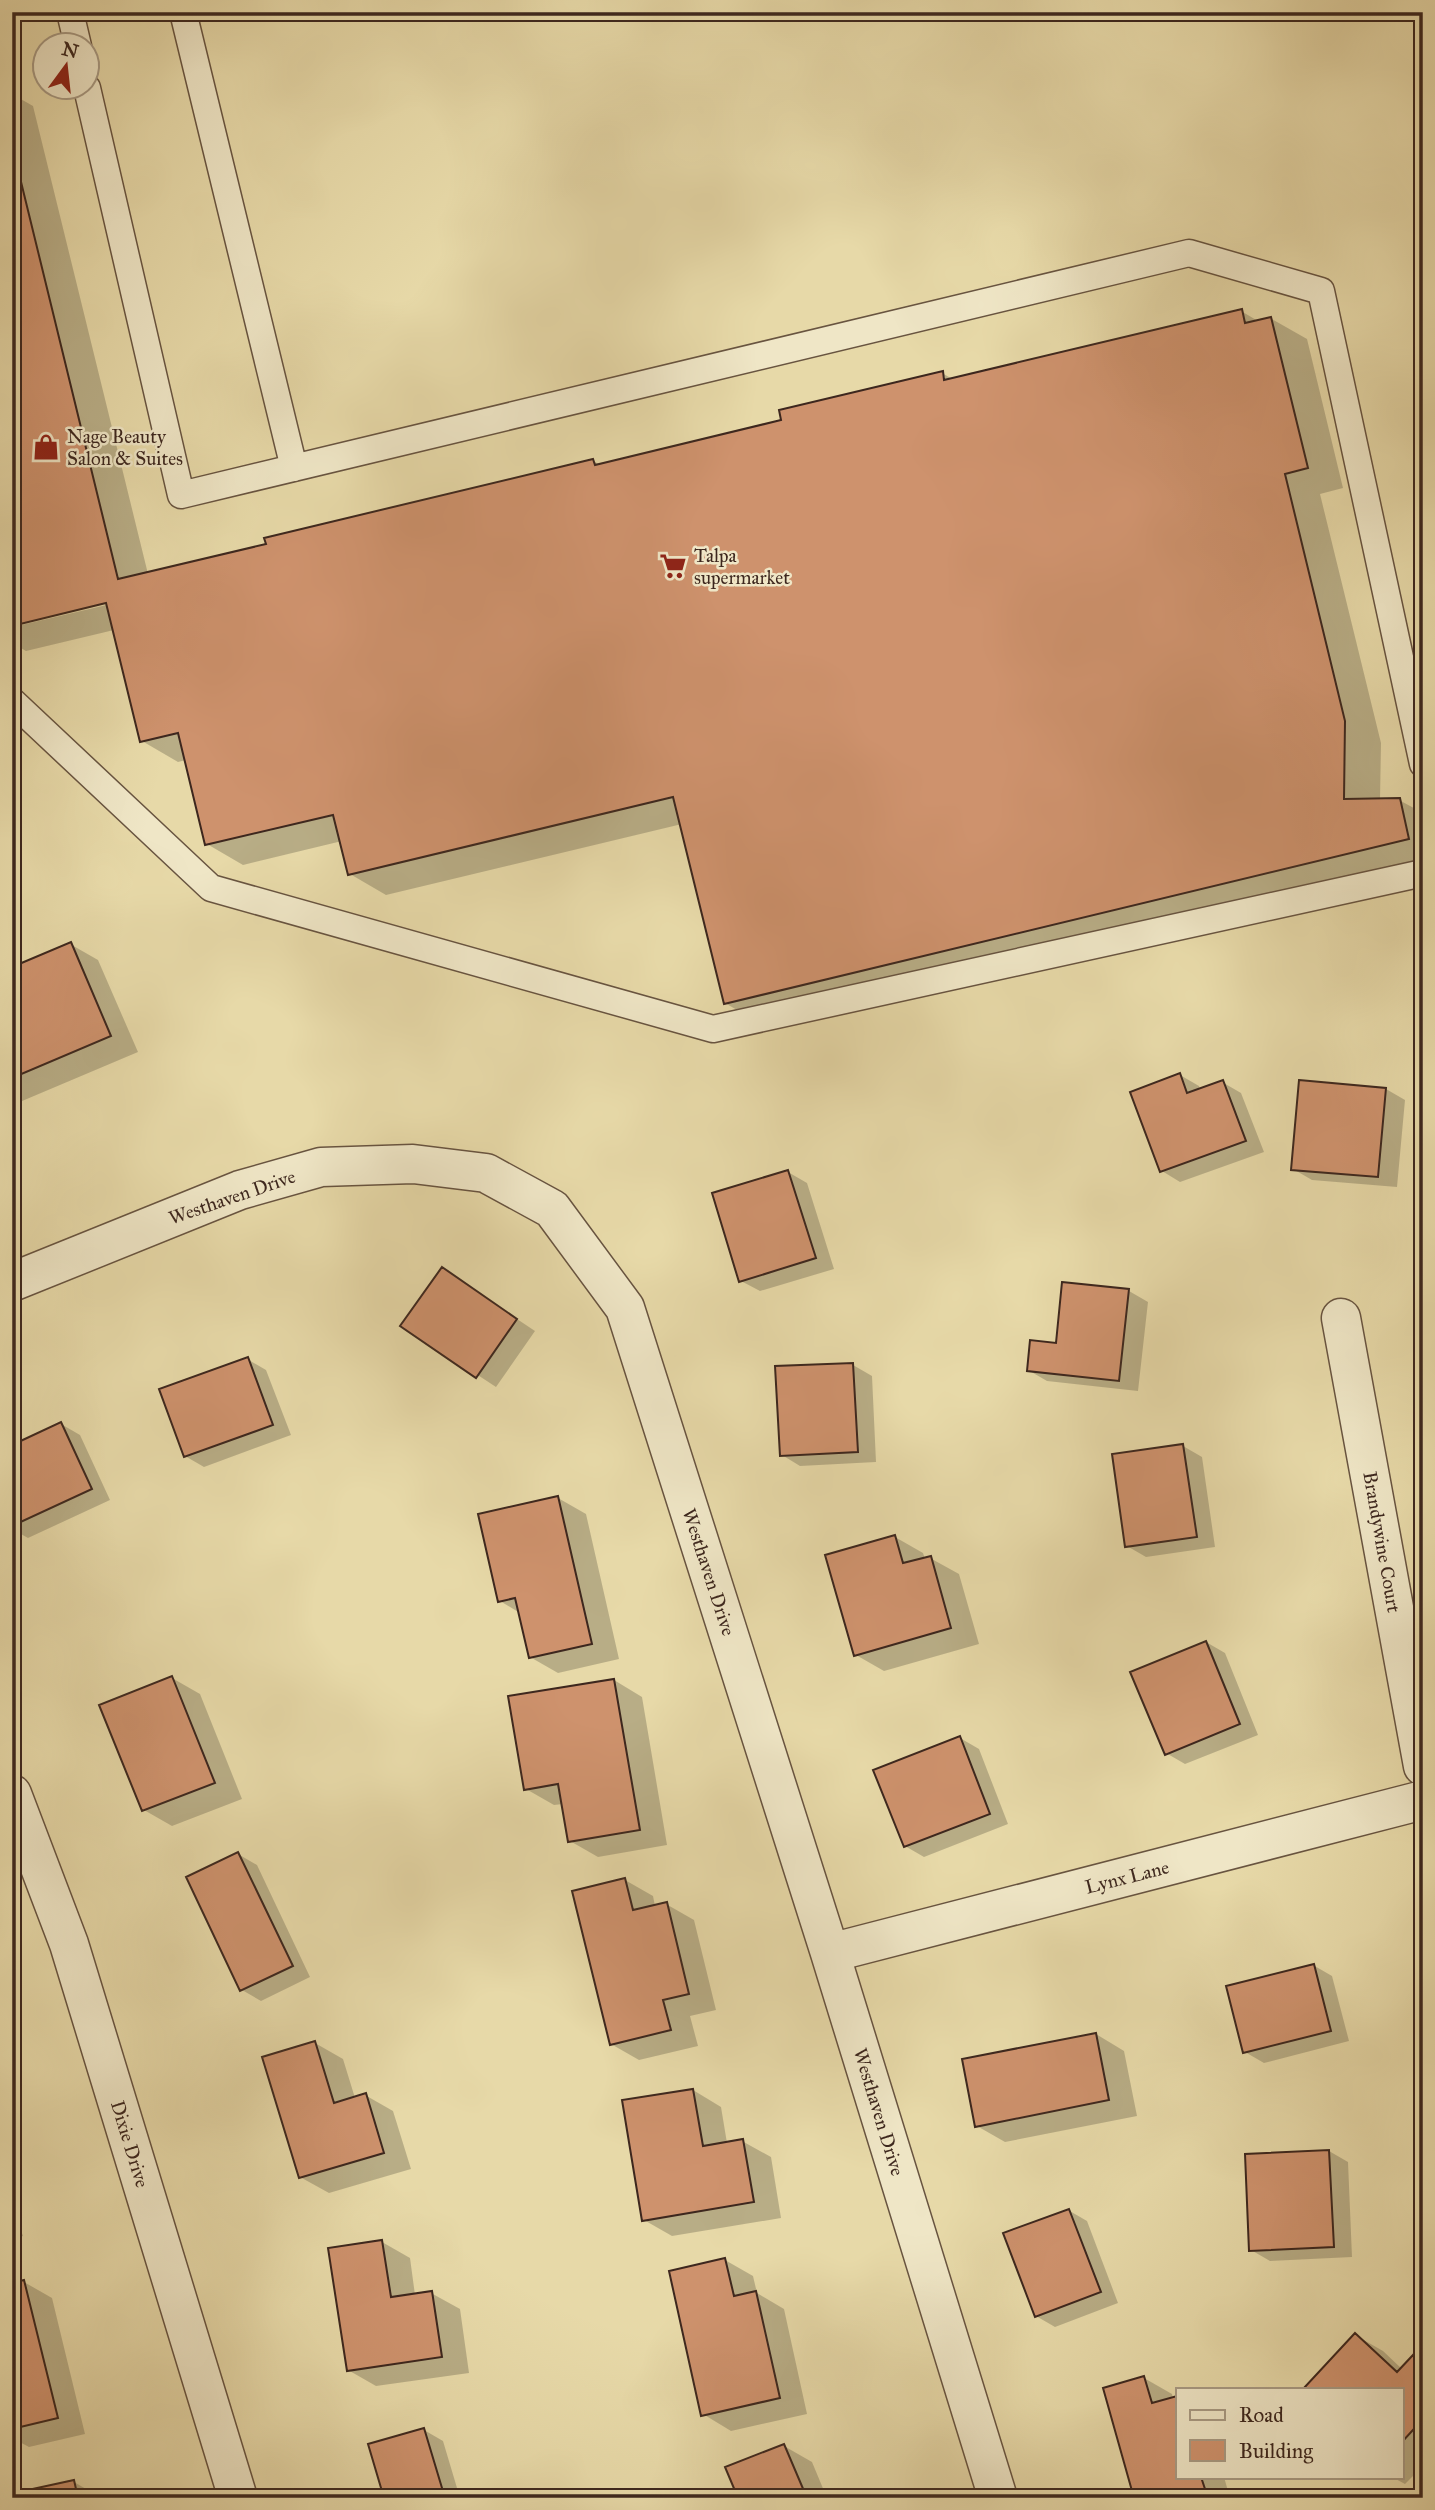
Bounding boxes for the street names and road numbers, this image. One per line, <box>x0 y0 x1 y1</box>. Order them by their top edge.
street label: Westhaven Drive <box>166 1165 298 1229</box>
street label: Brandywine Court <box>1358 1470 1406 1615</box>
street label: Westhaven Drive <box>678 1506 740 1639</box>
street label: Lynx Lane <box>1083 1855 1171 1899</box>
street label: Westhaven Drive <box>849 2045 909 2179</box>
street label: Dixie Drive <box>106 2098 154 2190</box>

